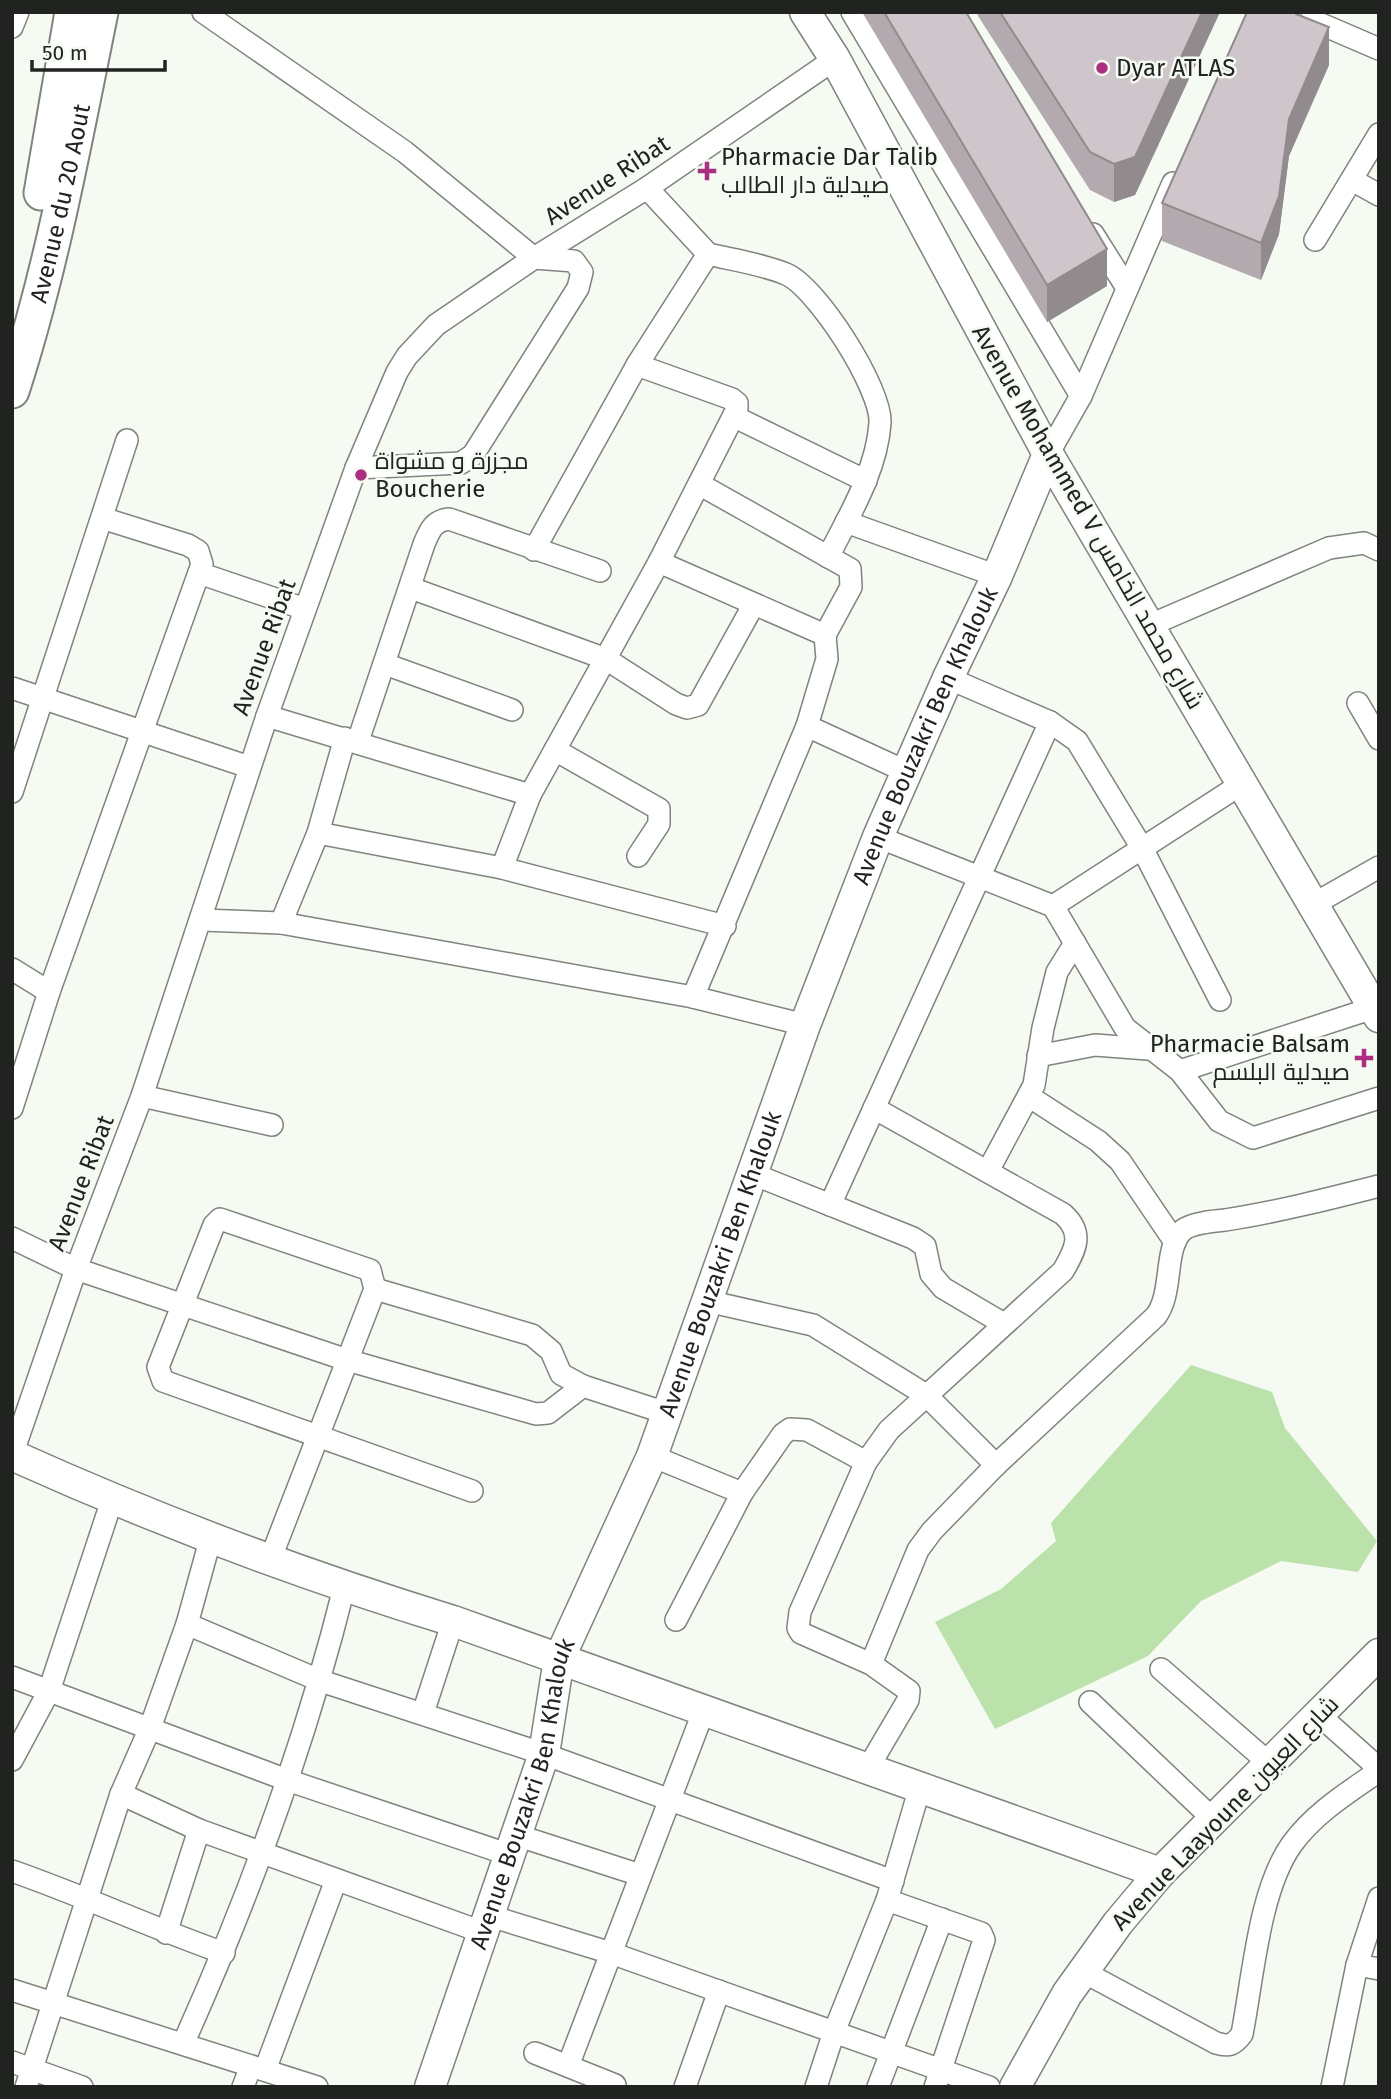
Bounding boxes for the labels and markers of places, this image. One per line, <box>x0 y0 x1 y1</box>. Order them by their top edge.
place label: Dyar ATLAS <box>1116 54 1235 82</box>
marker: Dyar ATLAS <box>1094 60 1110 76</box>
place label: Pharmacie Dar Talib صيدلية دار الطالب <box>721 143 938 199</box>
marker: Pharmacie Dar Talib صيدلية دار الطالب <box>699 163 715 179</box>
place label: مجزرة و مشواة Boucherie <box>375 447 529 503</box>
marker: مجزرة و مشواة Boucherie <box>353 467 369 483</box>
place label: Pharmacie Balsam صيدلية البلسم <box>1150 1030 1350 1088</box>
marker: Pharmacie Balsam صيدلية البلسم <box>1356 1050 1372 1066</box>

